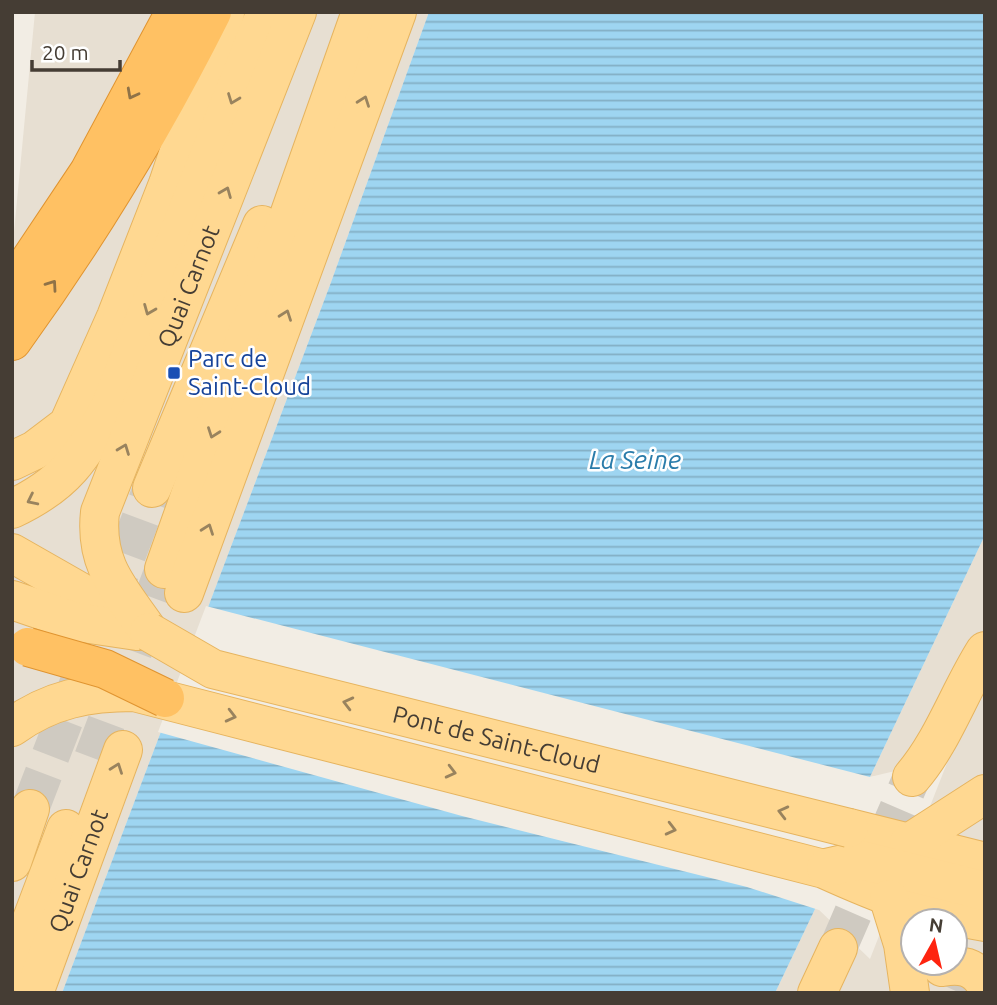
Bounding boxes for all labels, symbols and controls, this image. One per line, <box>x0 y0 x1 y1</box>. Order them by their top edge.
scale bar <box>32 28 119 72</box>
text: 20 m <box>42 40 89 64</box>
one-way arrow <box>127 87 140 99</box>
one-way arrow <box>227 92 241 104</box>
one-way arrow <box>356 96 370 108</box>
one-way arrow <box>218 186 232 199</box>
street label: Quai Carnot <box>152 221 225 351</box>
one-way arrow <box>44 280 56 293</box>
one-way arrow <box>144 304 158 316</box>
one-way arrow <box>278 309 292 321</box>
place label: Parc de Saint-Cloud <box>188 345 311 400</box>
marker: Parc de Saint-Cloud <box>166 365 182 381</box>
one-way arrow <box>207 427 221 439</box>
one-way arrow <box>116 443 130 455</box>
water label: La Seine <box>589 445 681 474</box>
one-way arrow <box>27 491 39 505</box>
one-way arrow <box>199 523 213 535</box>
one-way arrow <box>343 697 355 711</box>
street label: Pont de Saint-Cloud <box>390 700 603 778</box>
one-way arrow <box>225 707 237 722</box>
one-way arrow <box>108 762 122 774</box>
one-way arrow <box>445 764 457 779</box>
street label: Quai Carnot <box>43 805 113 936</box>
one-way arrow <box>777 806 789 820</box>
one-way arrow <box>665 821 677 835</box>
north arrow <box>899 907 969 977</box>
text: N <box>928 913 945 937</box>

